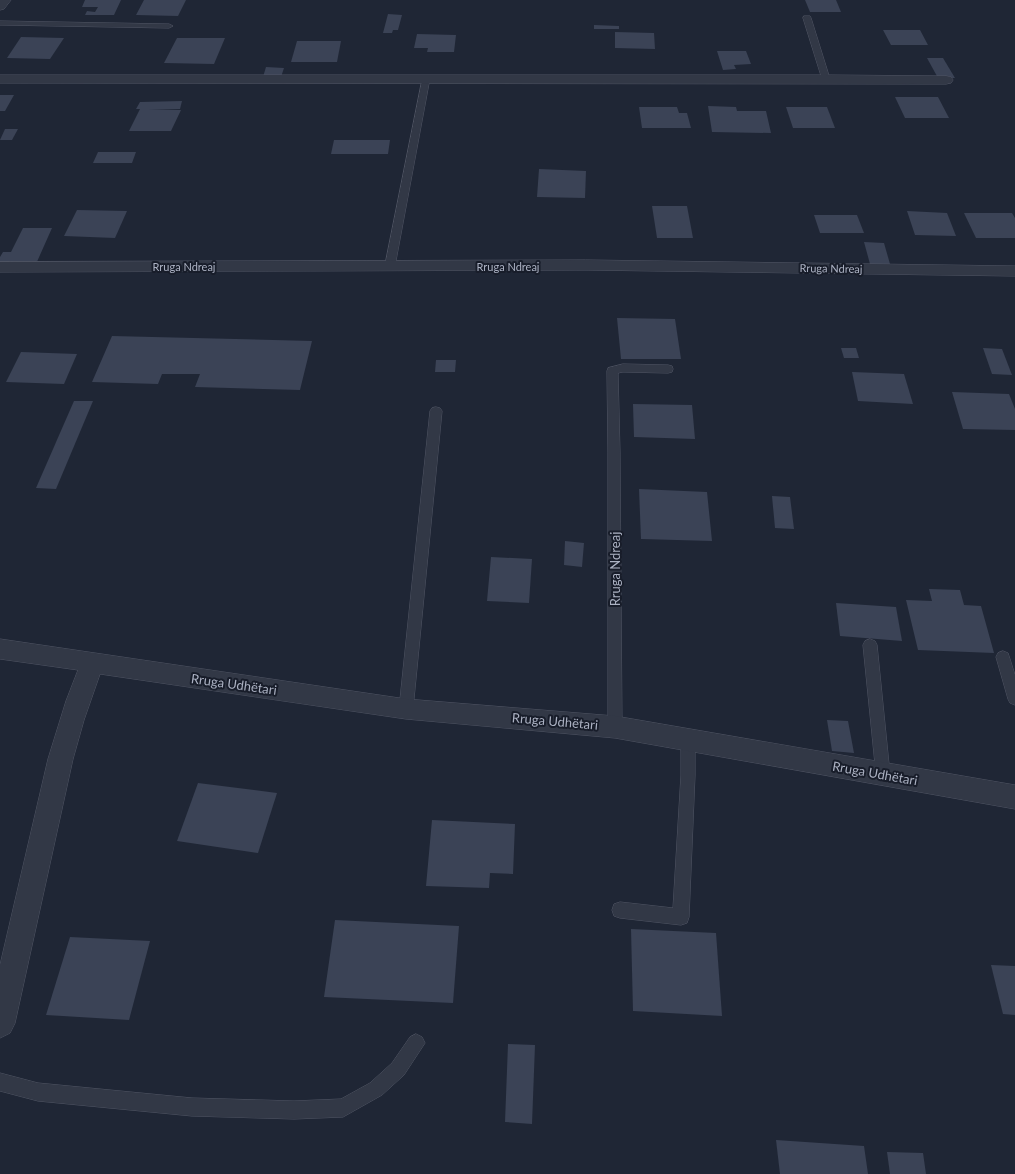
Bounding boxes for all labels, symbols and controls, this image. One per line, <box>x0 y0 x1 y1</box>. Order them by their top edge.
street label: Rruga Ndreaj <box>152 260 216 273</box>
street label: Rruga Ndreaj <box>476 260 540 273</box>
street label: Rruga Ndreaj <box>799 261 863 275</box>
street label: Rruga Ndreaj <box>607 532 623 606</box>
street label: Rruga Udhëtari <box>190 670 278 698</box>
street label: Rruga Udhëtari <box>511 709 599 733</box>
street label: Rruga Udhëtari <box>831 758 919 788</box>

